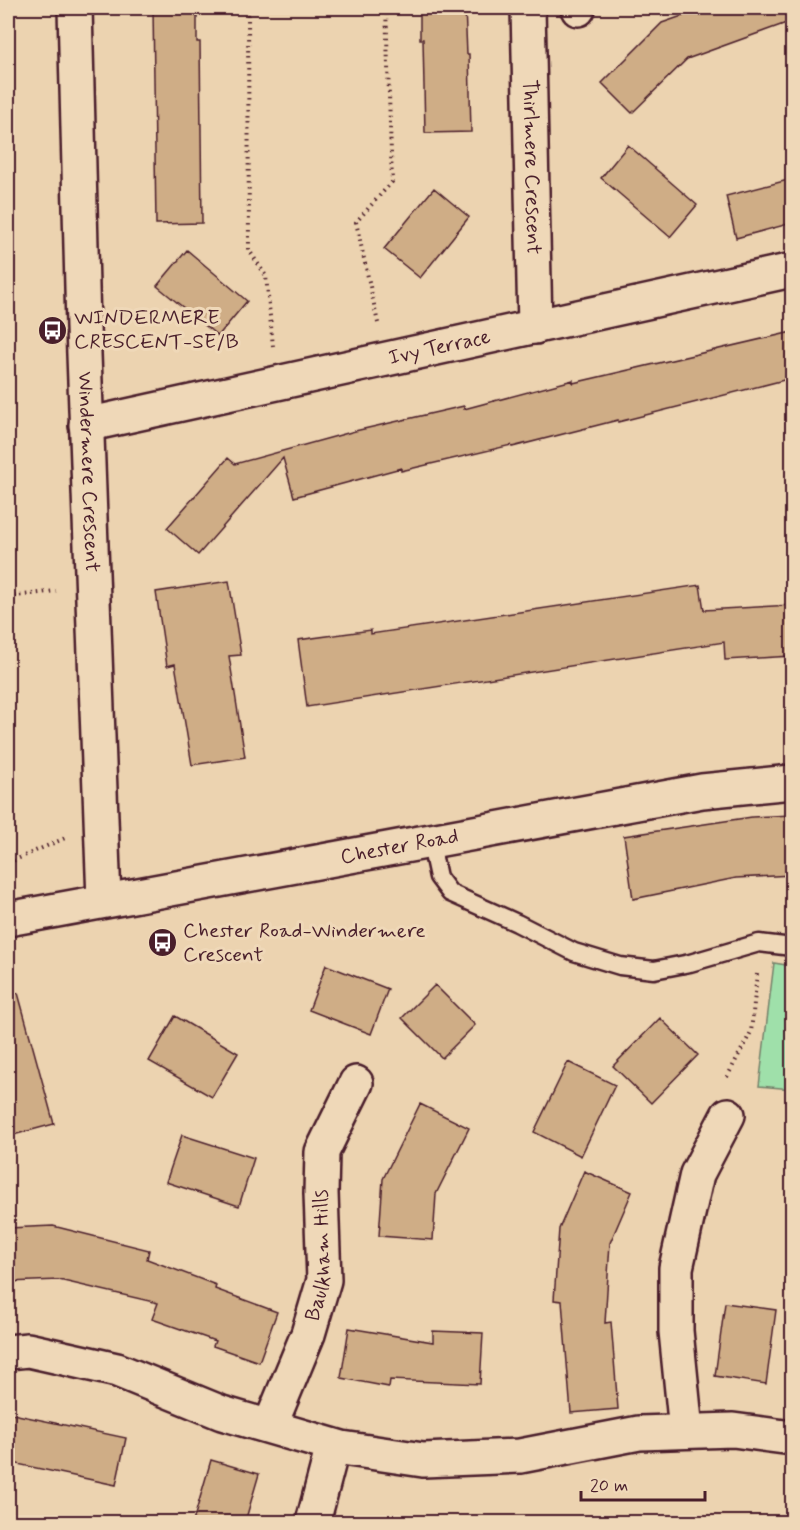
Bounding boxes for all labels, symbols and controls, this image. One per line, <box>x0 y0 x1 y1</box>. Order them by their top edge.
street label: Thirlmere Crescent <box>516 79 547 255</box>
place label: WINDERMERE CRESCENT-SE/B <box>74 304 239 356</box>
bus stop icon: WINDERMERE CRESCENT-SE/B <box>37 314 69 346</box>
street label: Ivy Terrace <box>386 323 493 372</box>
street label: Windermere Crescent <box>71 371 106 573</box>
street label: Chester Road <box>338 822 461 871</box>
place label: Chester Road-Windermere Crescent <box>183 917 426 969</box>
bus stop icon: Chester Road-Windermere Crescent <box>146 927 178 959</box>
street label: Baulkham Hills <box>299 1189 339 1325</box>
scale bar <box>581 1464 706 1502</box>
text: 20 m <box>590 1474 628 1498</box>

